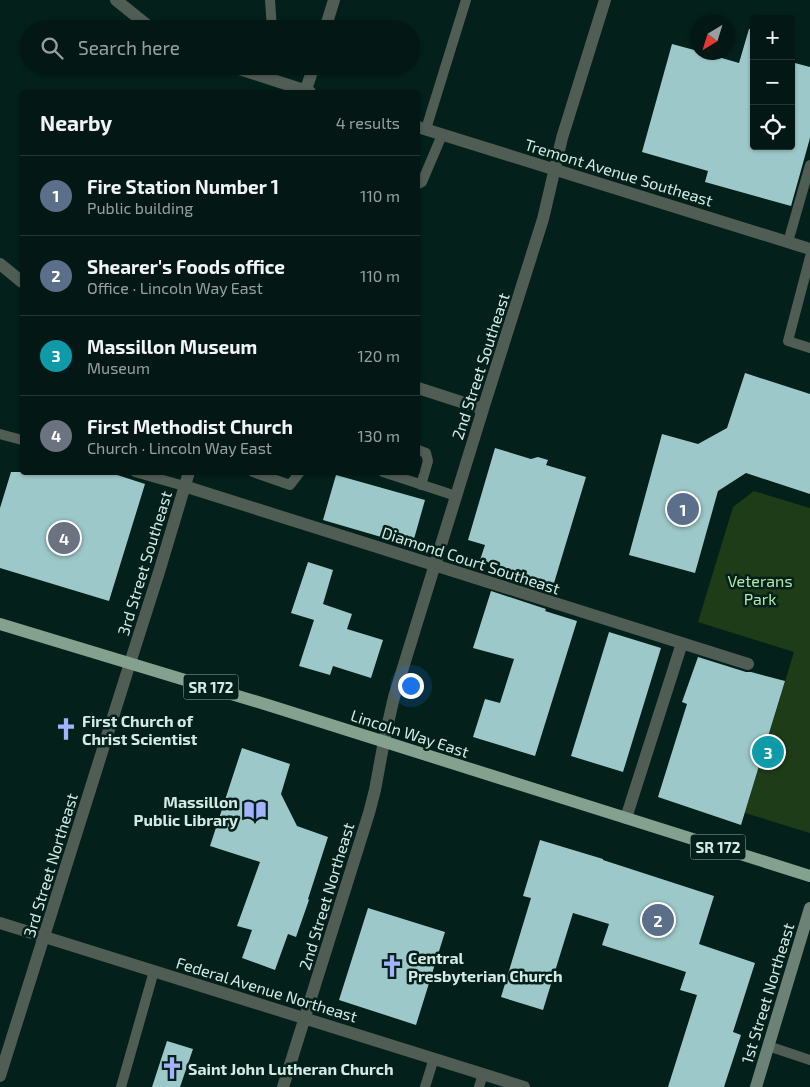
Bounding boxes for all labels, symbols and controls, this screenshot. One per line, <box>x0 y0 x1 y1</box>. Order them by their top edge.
north arrow <box>690 15 735 60</box>
map controls <box>750 15 795 150</box>
button: + <box>750 15 795 60</box>
search box <box>20 20 420 75</box>
icon: search <box>38 34 66 62</box>
text: Search here <box>78 36 180 59</box>
button: − <box>750 60 795 105</box>
button: locate <box>750 105 795 150</box>
text: Nearby <box>40 110 112 135</box>
text: 4 results <box>336 113 400 132</box>
street label: Tremont Avenue Southeast <box>523 134 715 210</box>
text: Fire Station Number 1 <box>87 175 279 198</box>
text: 1 <box>53 186 59 205</box>
text: 110 m <box>360 186 400 205</box>
text: Public building <box>87 198 193 217</box>
text: Shearer's Foods office <box>87 255 285 278</box>
text: 2 <box>51 266 61 285</box>
text: 110 m <box>360 266 400 285</box>
text: Office · Lincoln Way East <box>87 278 263 297</box>
street label: 2nd Street Southeast <box>447 290 513 442</box>
text: Massillon Museum <box>87 335 257 358</box>
text: 3 <box>51 346 61 365</box>
text: 120 m <box>357 346 400 365</box>
text: Museum <box>87 358 150 377</box>
text: First Methodist Church <box>87 415 293 438</box>
text: 4 <box>51 426 61 445</box>
text: 130 m <box>358 426 400 445</box>
text: Church · Lincoln Way East <box>87 438 272 457</box>
street label: 3rd Street Southeast <box>113 488 175 638</box>
pin: 1 <box>667 490 699 528</box>
pin: 4 <box>48 519 80 557</box>
street label: Diamond Court Southeast <box>380 522 562 598</box>
park label: Veterans Park <box>727 571 793 608</box>
your location <box>398 673 424 699</box>
road number: SR 172 <box>184 674 238 700</box>
street label: Lincoln Way East <box>349 705 471 761</box>
place label: First Church of Christ Scientist <box>82 711 198 748</box>
church icon: First Church of Christ Scientist <box>53 716 79 742</box>
pin: 3 <box>752 733 784 771</box>
street label: 3rd Street Northeast <box>19 791 81 939</box>
place label: Massillon Public Library <box>134 792 238 830</box>
library icon: Massillon Public Library <box>242 797 268 823</box>
street label: 2nd Street Northeast <box>295 820 357 972</box>
road number: SR 172 <box>690 834 746 860</box>
pin: 2 <box>642 901 674 939</box>
street label: 1st Street Northeast <box>737 920 797 1066</box>
place label: Central Presbyterian Church <box>408 948 563 986</box>
street label: Federal Avenue Northeast <box>174 952 360 1026</box>
church icon: Central Presbyterian Church <box>379 953 405 979</box>
church icon: Saint John Lutheran Church <box>159 1055 185 1081</box>
place label: Saint John Lutheran Church <box>188 1059 394 1078</box>

